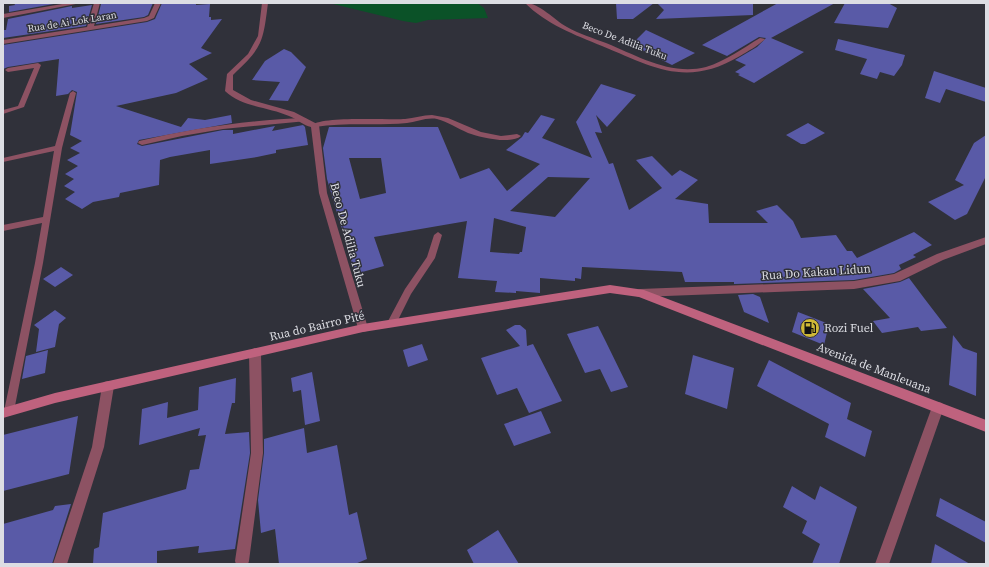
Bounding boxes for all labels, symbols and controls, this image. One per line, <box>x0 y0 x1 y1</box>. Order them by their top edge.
street label: Rua de Ai Lok Laran <box>27 8 118 35</box>
street label: Beco De Adilia Tuku <box>581 18 669 63</box>
street label: Beco De Adilia Tuku <box>326 181 370 289</box>
street label: Rua Do Kakau Lidun <box>761 260 871 284</box>
street label: Rua do Bairro Pité <box>268 307 366 345</box>
fuel station icon: Rozi Fuel <box>799 317 821 339</box>
place label: Rozi Fuel <box>824 320 874 336</box>
street label: Avenida de Manleuana <box>814 339 934 398</box>

